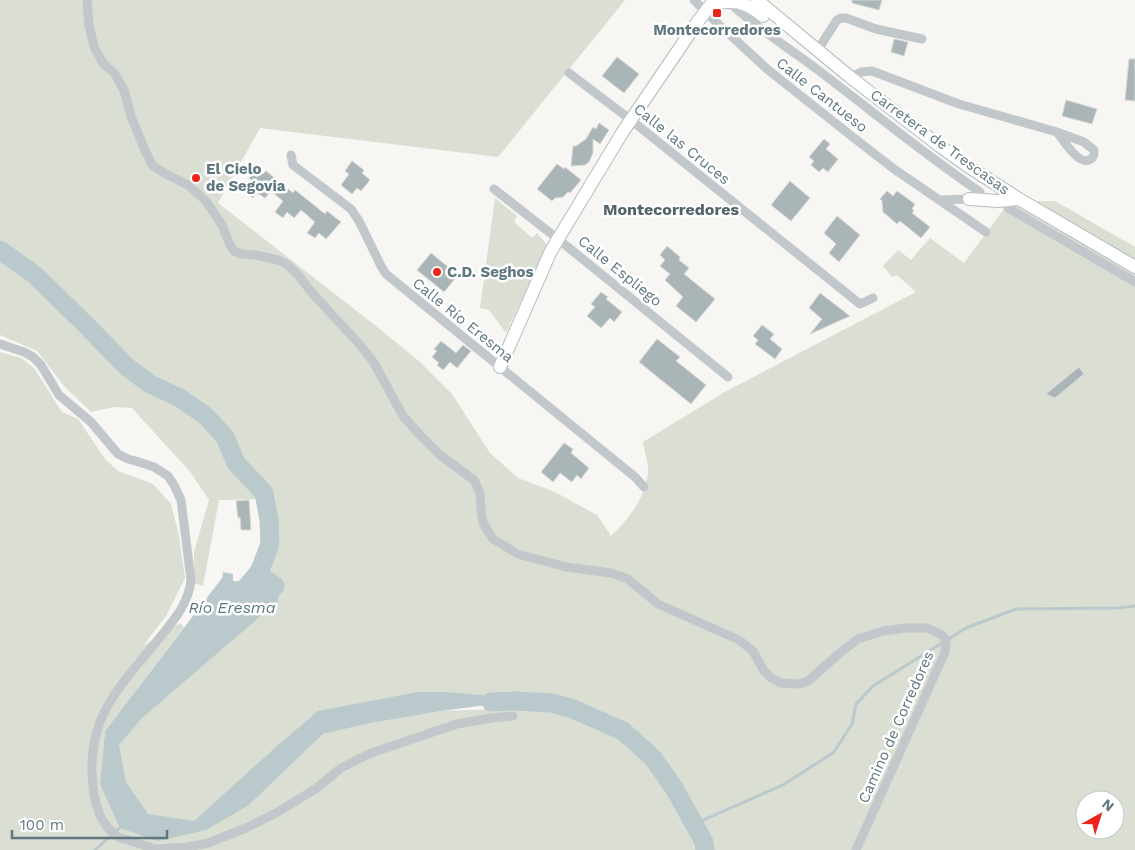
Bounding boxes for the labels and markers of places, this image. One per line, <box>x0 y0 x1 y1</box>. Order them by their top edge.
marker: Montecorredores <box>711 7 723 19</box>
place label: Montecorredores <box>653 21 781 39</box>
place label: El Cielo de Segovia <box>206 160 286 195</box>
marker: El Cielo de Segovia <box>190 172 202 184</box>
place label: C.D. Seghos <box>447 263 534 281</box>
marker: C.D. Seghos <box>431 266 443 278</box>

